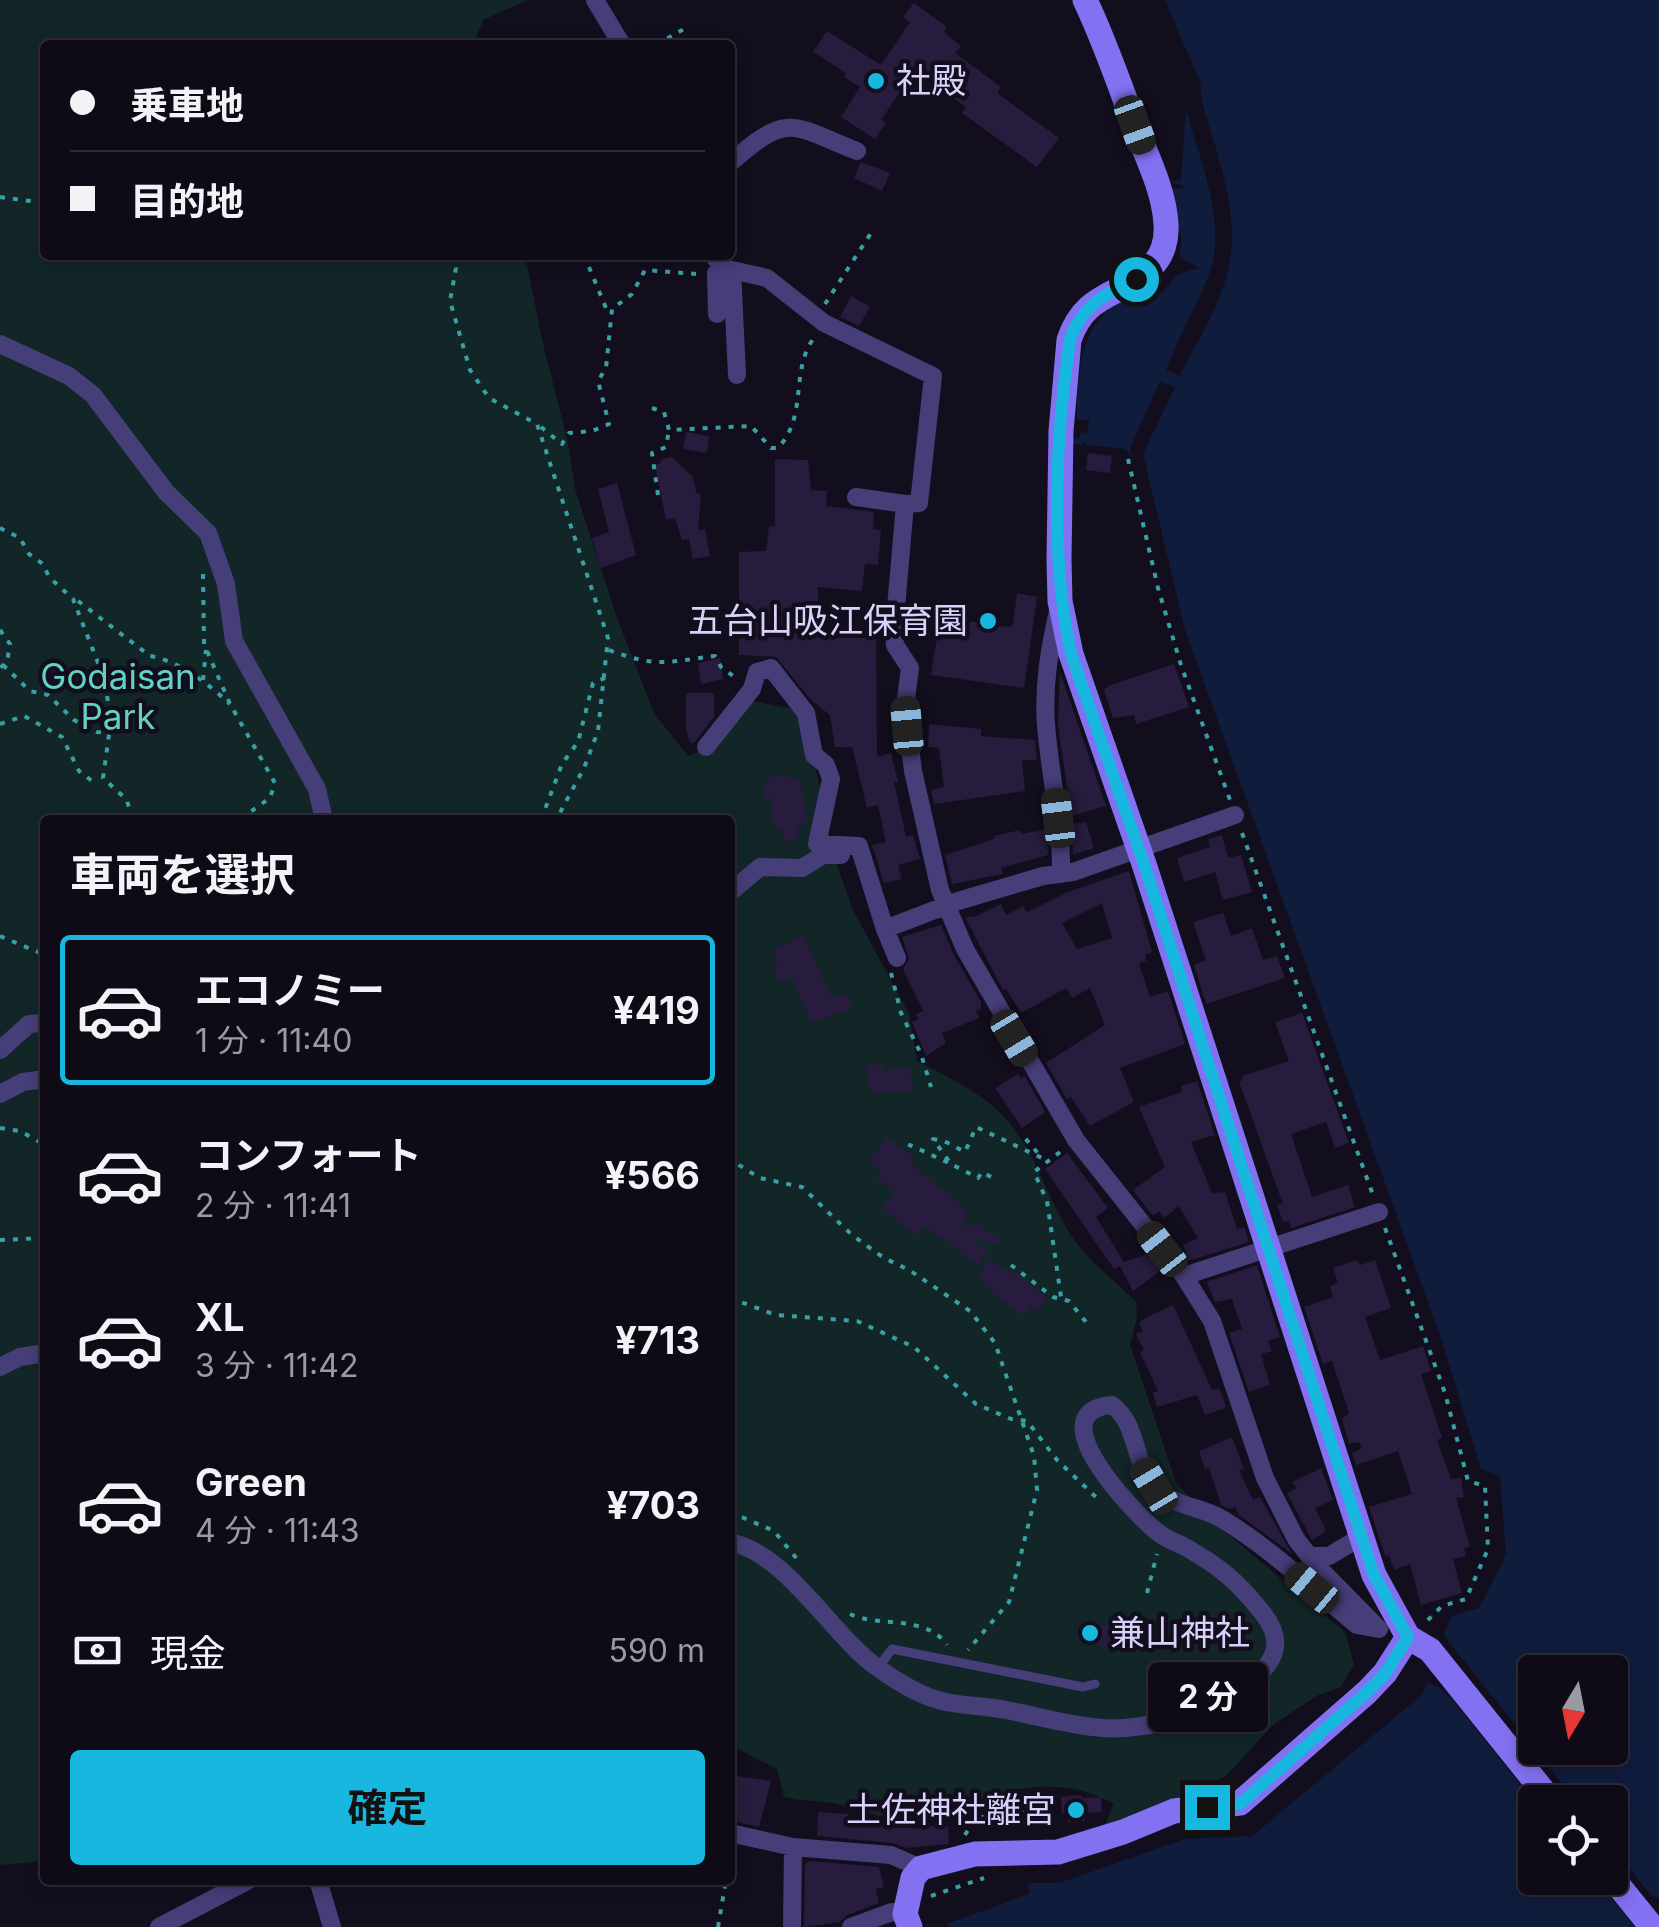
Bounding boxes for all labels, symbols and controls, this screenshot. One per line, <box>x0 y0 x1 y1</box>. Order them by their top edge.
place label: 社殿 <box>896 59 966 101</box>
marker: 社殿 <box>865 70 887 92</box>
text: 乗車地 <box>130 82 244 128</box>
car <box>1111 92 1159 158</box>
text: 目的地 <box>130 178 244 224</box>
route start <box>1114 257 1159 302</box>
place label: 五台山吸江保育園 <box>688 599 968 641</box>
marker: 五台山吸江保育園 <box>977 610 999 632</box>
park label: Godaisan Park <box>40 655 196 737</box>
car <box>889 695 925 757</box>
car <box>1039 786 1077 850</box>
text: 車両を選択 <box>70 847 295 902</box>
icon: car <box>75 965 165 1055</box>
text: エコノミー <box>195 967 385 1013</box>
text: ¥419 <box>613 987 700 1033</box>
car <box>986 1005 1042 1071</box>
text: 1 分 · 11:40 <box>195 1021 352 1060</box>
icon: car <box>75 1130 165 1220</box>
text: コンフォート <box>195 1132 422 1178</box>
text: ¥566 <box>605 1152 700 1198</box>
text: 2 分 · 11:41 <box>195 1186 351 1225</box>
car <box>1132 1216 1192 1282</box>
text: XL <box>195 1294 245 1340</box>
icon: car <box>75 1295 165 1385</box>
text: ¥713 <box>615 1317 700 1363</box>
text: 3 分 · 11:42 <box>195 1346 358 1385</box>
car <box>1126 1453 1182 1519</box>
text: Green <box>195 1459 307 1505</box>
icon: car <box>75 1460 165 1550</box>
text: ¥703 <box>607 1482 700 1528</box>
text: 4 分 · 11:43 <box>195 1511 360 1550</box>
car <box>1279 1557 1345 1619</box>
place label: 兼山神社 <box>1110 1611 1250 1653</box>
marker: 兼山神社 <box>1079 1622 1101 1644</box>
icon: cash <box>70 1623 125 1678</box>
text: 現金 <box>150 1630 226 1676</box>
text: 590 m <box>608 1631 705 1670</box>
north arrow <box>1518 1655 1628 1765</box>
map controls <box>1518 1655 1628 1895</box>
callout: 2 分 <box>1147 1662 1267 1732</box>
text: 2 分 <box>1178 1677 1238 1716</box>
button: 確定 <box>70 1750 705 1865</box>
route end <box>1185 1785 1230 1830</box>
button: locate <box>1518 1785 1628 1895</box>
place label: 土佐神社離宮 <box>846 1788 1056 1830</box>
marker: 土佐神社離宮 <box>1065 1799 1087 1821</box>

